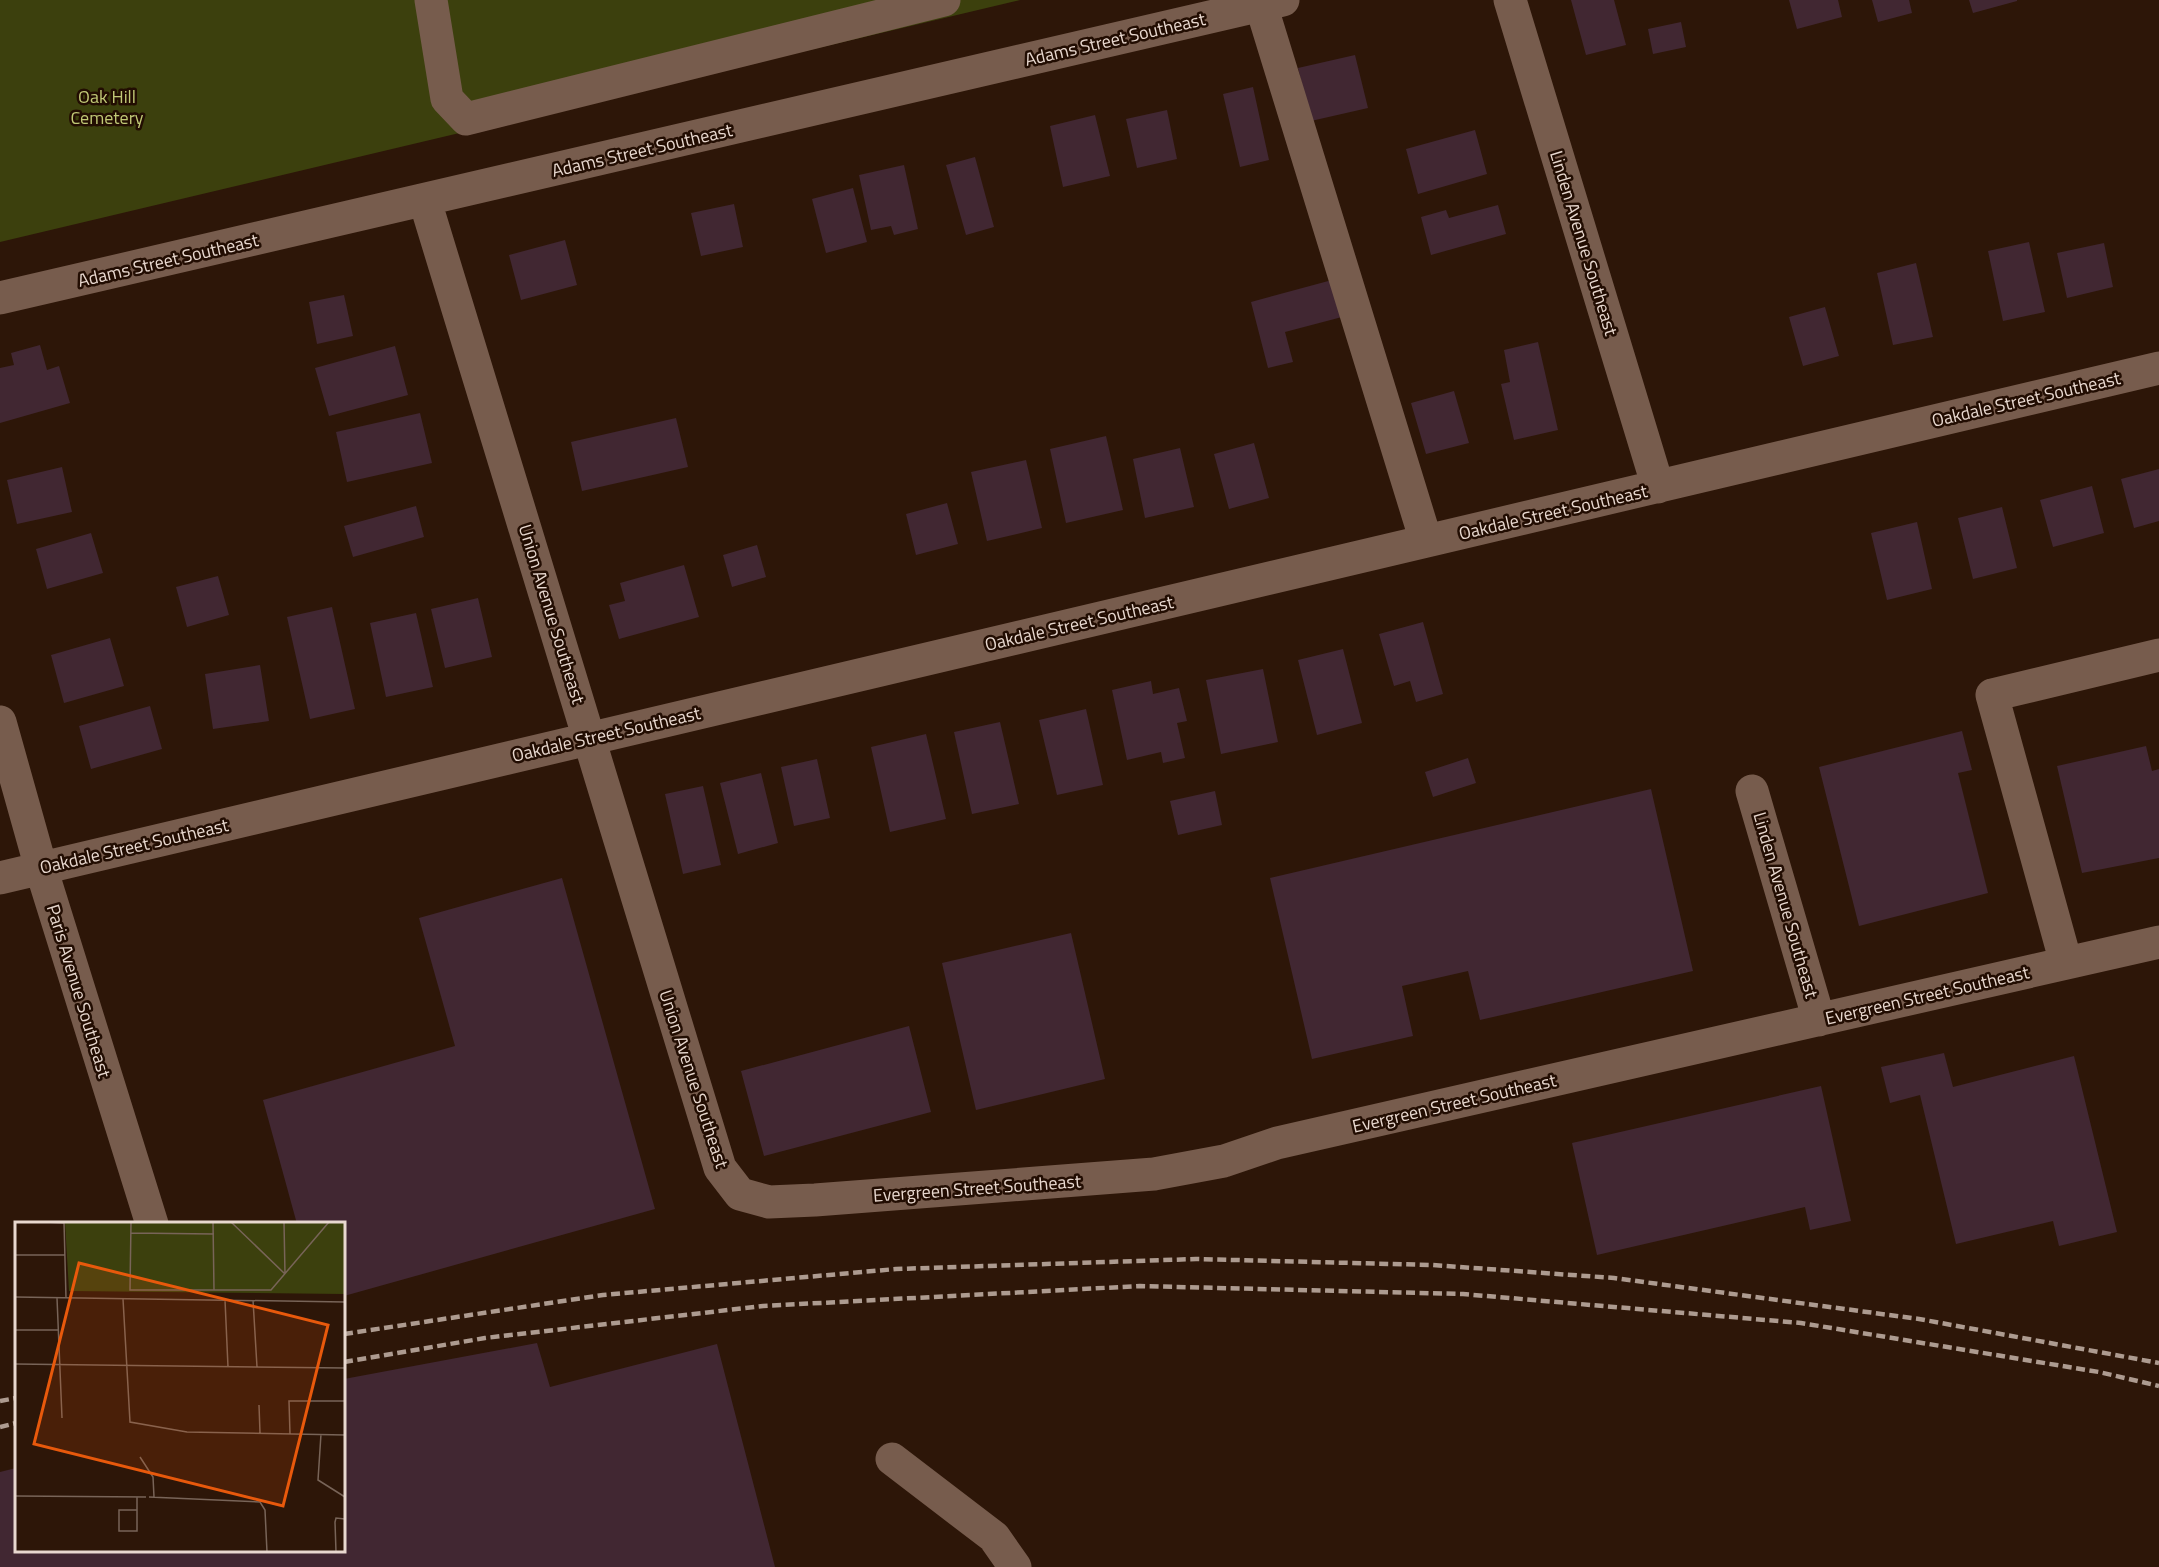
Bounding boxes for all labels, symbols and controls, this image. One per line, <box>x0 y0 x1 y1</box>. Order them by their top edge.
street label: Adams Street Southeast <box>1022 5 1209 73</box>
park label: Oak Hill Cemetery <box>70 83 144 131</box>
street label: Adams Street Southeast <box>549 116 736 184</box>
street label: Linden Avenue Southeast <box>1543 147 1625 340</box>
street label: Adams Street Southeast <box>75 226 262 294</box>
street label: Oakdale Street Southeast <box>1929 364 2124 434</box>
street label: Oakdale Street Southeast <box>1456 477 1651 547</box>
street label: Union Avenue Southeast <box>512 521 592 708</box>
street label: Oakdale Street Southeast <box>982 588 1177 658</box>
street label: Oakdale Street Southeast <box>509 699 704 769</box>
street label: Linden Avenue Southeast <box>1747 809 1826 1002</box>
street label: Oakdale Street Southeast <box>37 811 232 881</box>
street label: Paris Avenue Southeast <box>40 901 118 1082</box>
street label: Evergreen Street Southeast <box>1822 958 2032 1032</box>
street label: Union Avenue Southeast <box>652 986 736 1172</box>
street label: Evergreen Street Southeast <box>1349 1066 1559 1140</box>
street label: Evergreen Street Southeast <box>872 1167 1083 1209</box>
inset map <box>15 1222 345 1552</box>

